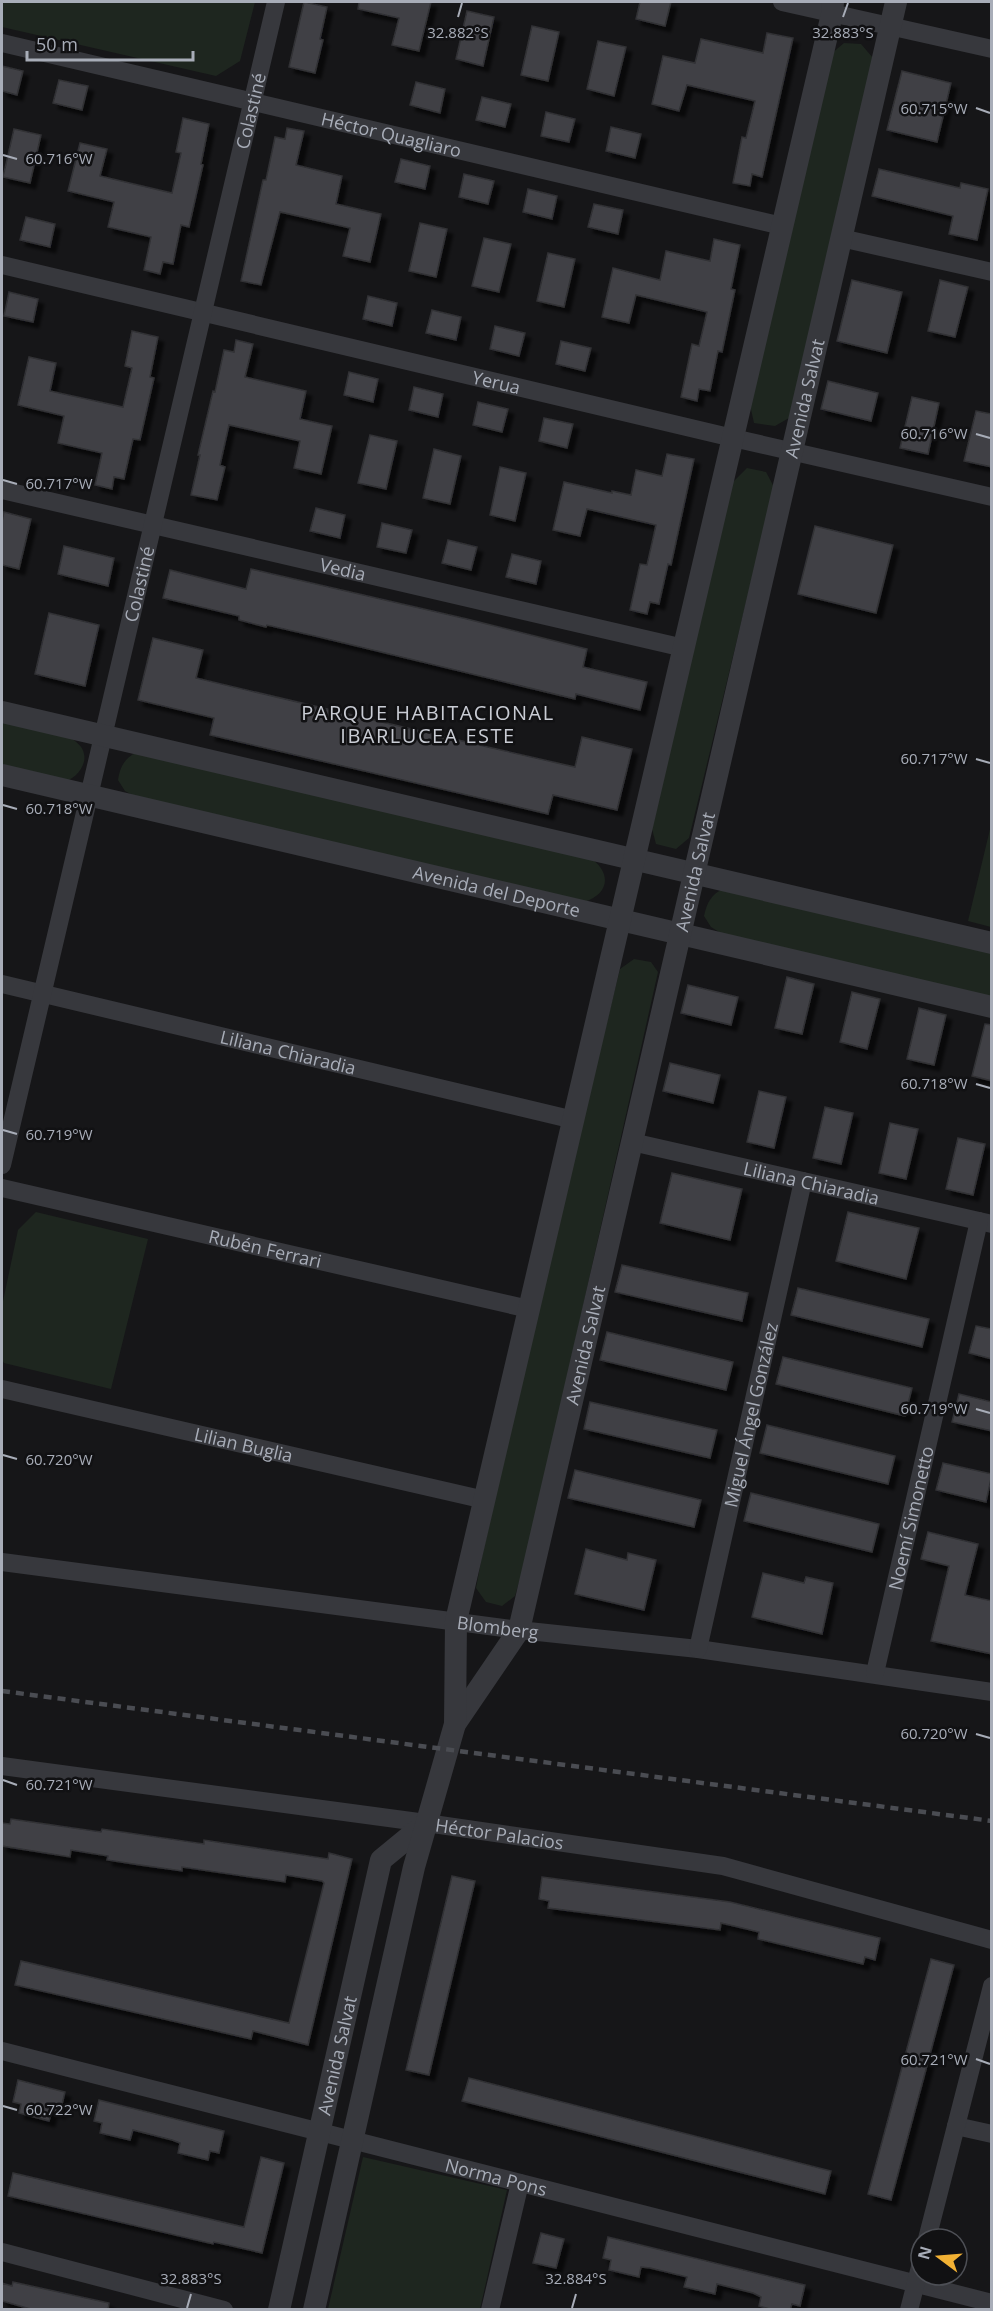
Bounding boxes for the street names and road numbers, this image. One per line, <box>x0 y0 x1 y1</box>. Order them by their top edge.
street label: Colastiné <box>230 70 271 151</box>
street label: Héctor Quagliaro <box>319 106 464 162</box>
street label: Avenida Salvat <box>779 336 830 460</box>
street label: Yerua <box>470 365 523 399</box>
street label: Colastiné <box>118 543 159 624</box>
street label: Vedia <box>318 552 368 586</box>
street label: Avenida Salvat <box>669 810 720 934</box>
street label: Avenida del Deporte <box>411 860 583 922</box>
street label: Liliana Chiaradia <box>218 1024 358 1080</box>
street label: Liliana Chiaradia <box>741 1156 882 1210</box>
street label: Rubén Ferrari <box>206 1224 324 1273</box>
street label: Avenida Salvat <box>560 1283 610 1407</box>
street label: Miguel Ángel González <box>718 1320 783 1510</box>
street label: Lilian Buglia <box>192 1422 295 1467</box>
street label: Noemí Simonetto <box>882 1444 939 1592</box>
street label: Blomberg <box>456 1610 540 1644</box>
street label: Héctor Palacios <box>434 1812 565 1855</box>
street label: Avenida Salvat <box>312 1993 362 2117</box>
street label: Norma Pons <box>443 2152 550 2201</box>

